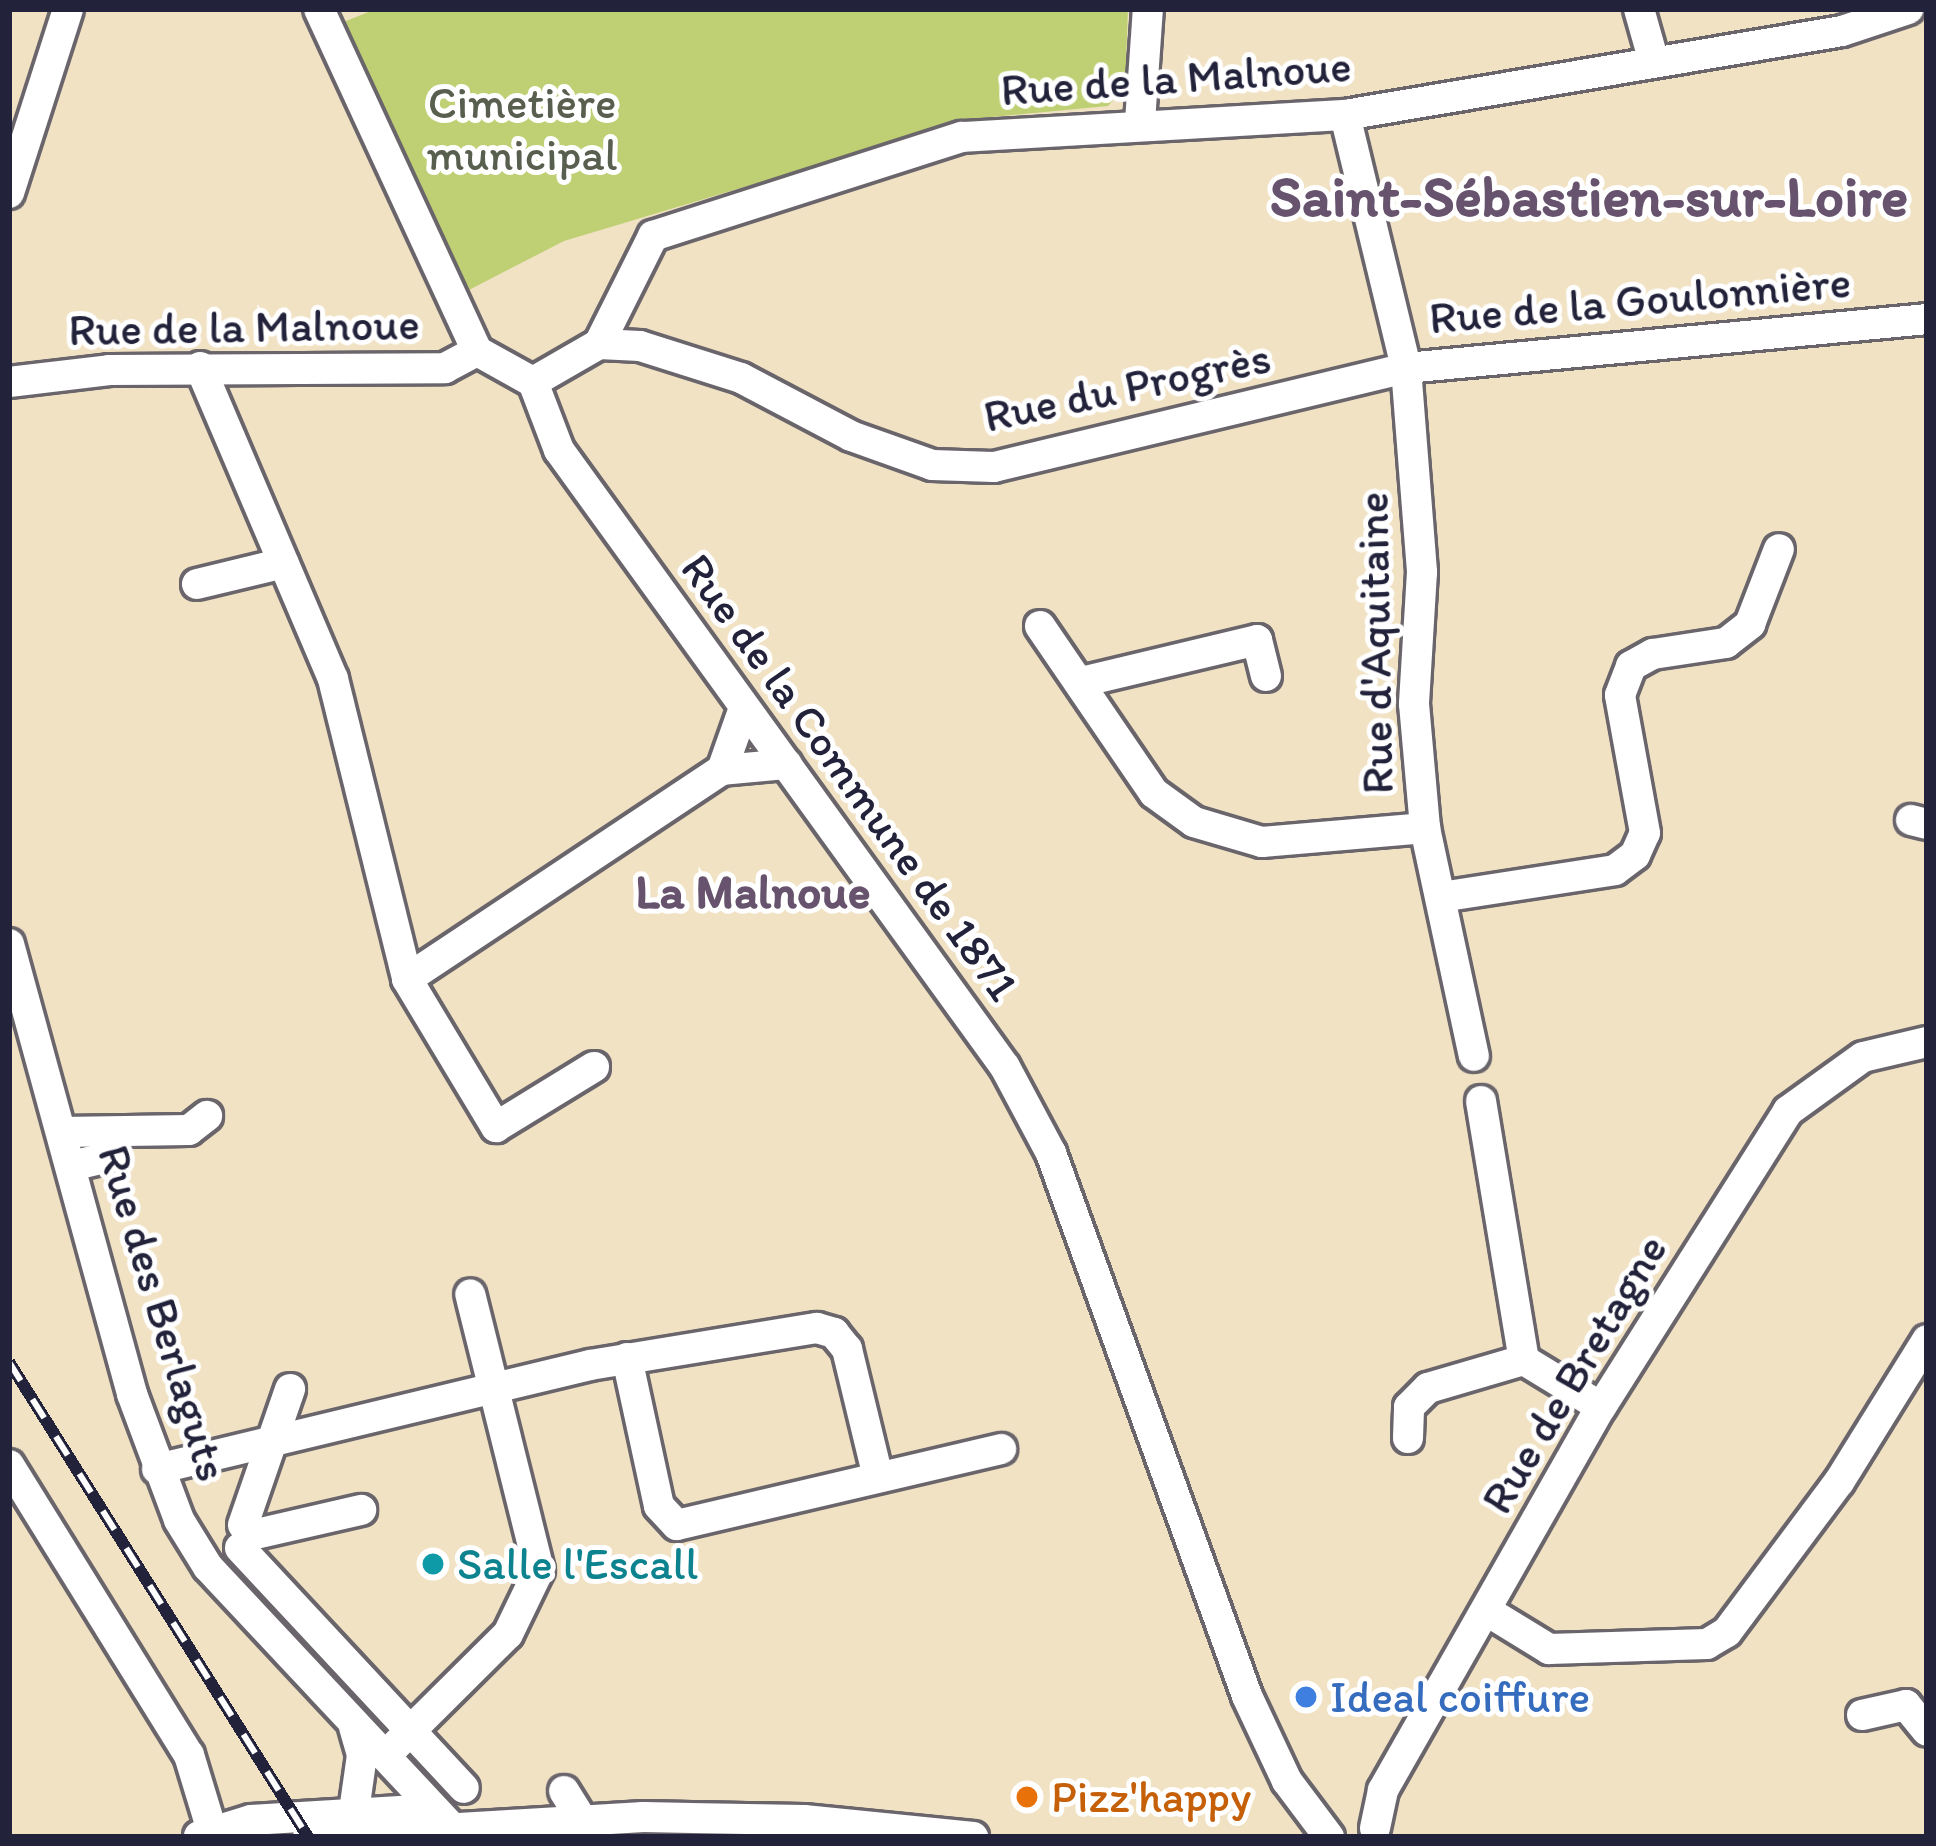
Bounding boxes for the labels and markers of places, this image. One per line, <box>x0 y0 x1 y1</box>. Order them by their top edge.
place label: Salle l'Escall <box>457 1537 699 1591</box>
marker: Salle l'Escall <box>420 1551 446 1577</box>
place label: Ideal coiffure <box>1330 1670 1590 1724</box>
marker: Ideal coiffure <box>1293 1684 1319 1710</box>
place label: Pizz'happy <box>1051 1770 1251 1824</box>
marker: Pizz'happy <box>1014 1784 1040 1810</box>

